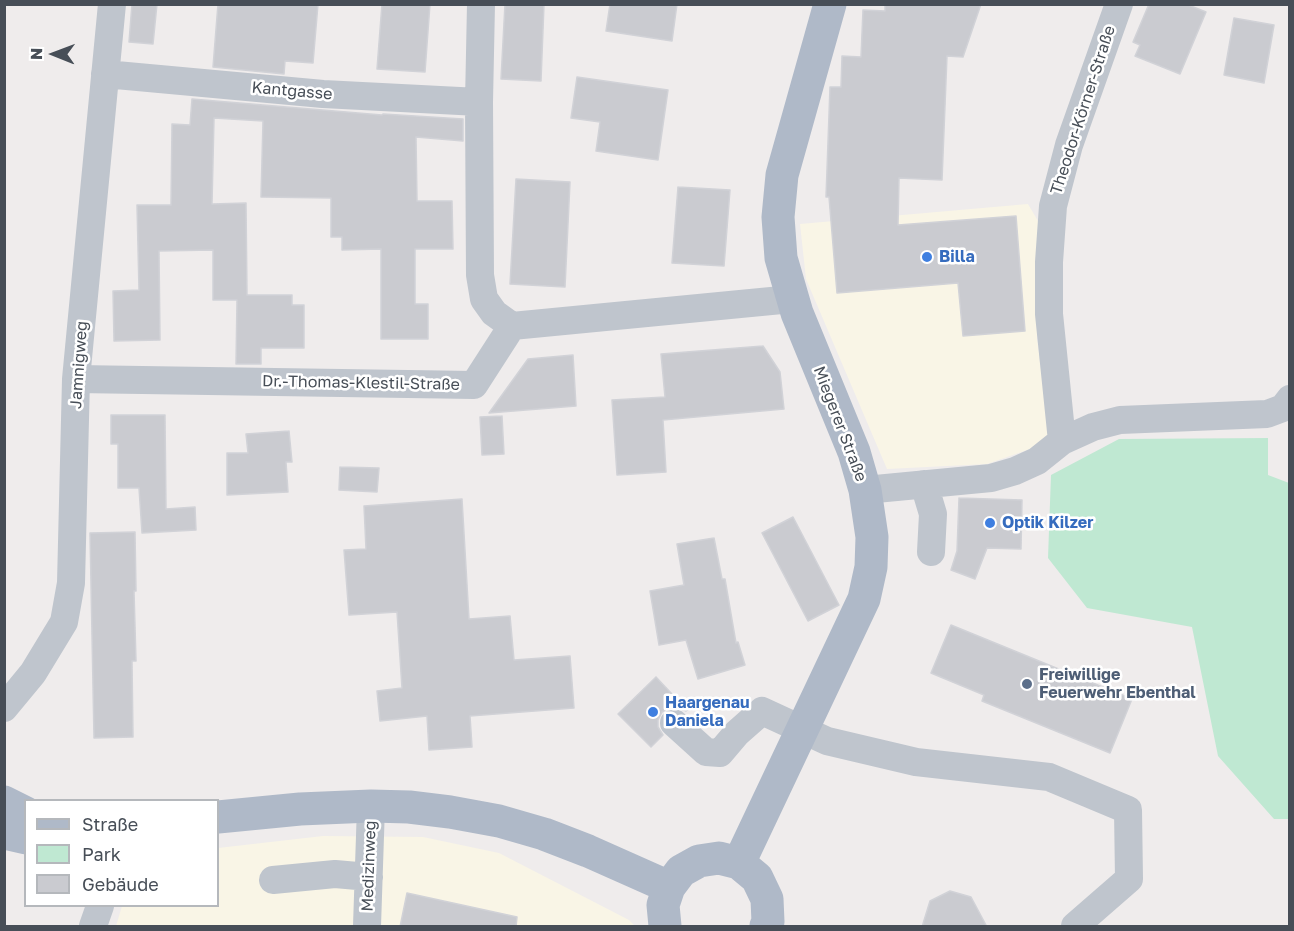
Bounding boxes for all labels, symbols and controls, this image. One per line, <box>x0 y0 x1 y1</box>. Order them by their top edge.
street label: Theodor-Körner-Straße <box>1047 23 1119 197</box>
north arrow <box>24 24 84 84</box>
text: N <box>26 47 46 60</box>
street label: Kantgasse <box>251 78 333 104</box>
place label: Billa <box>939 247 975 267</box>
marker: Billa <box>920 250 934 264</box>
street label: Jamnigweg <box>66 320 92 410</box>
street label: Miegerer Straße <box>809 364 871 484</box>
street label: Dr.-Thomas-Klestil-Straße <box>262 372 460 394</box>
place label: Optik Kilzer <box>1002 513 1093 533</box>
marker: Optik Kilzer <box>983 516 997 530</box>
place label: Freiwillige Feuerwehr Ebenthal <box>1039 665 1196 703</box>
marker: Freiwillige Feuerwehr Ebenthal <box>1020 677 1034 691</box>
place label: Haargenau Daniela <box>665 693 749 731</box>
marker: Haargenau Daniela <box>646 705 660 719</box>
legend <box>24 799 219 907</box>
text: Straße <box>82 813 138 835</box>
street label: Medizinweg <box>358 820 380 912</box>
text: Park <box>82 843 121 865</box>
text: Gebäude <box>82 873 159 895</box>

